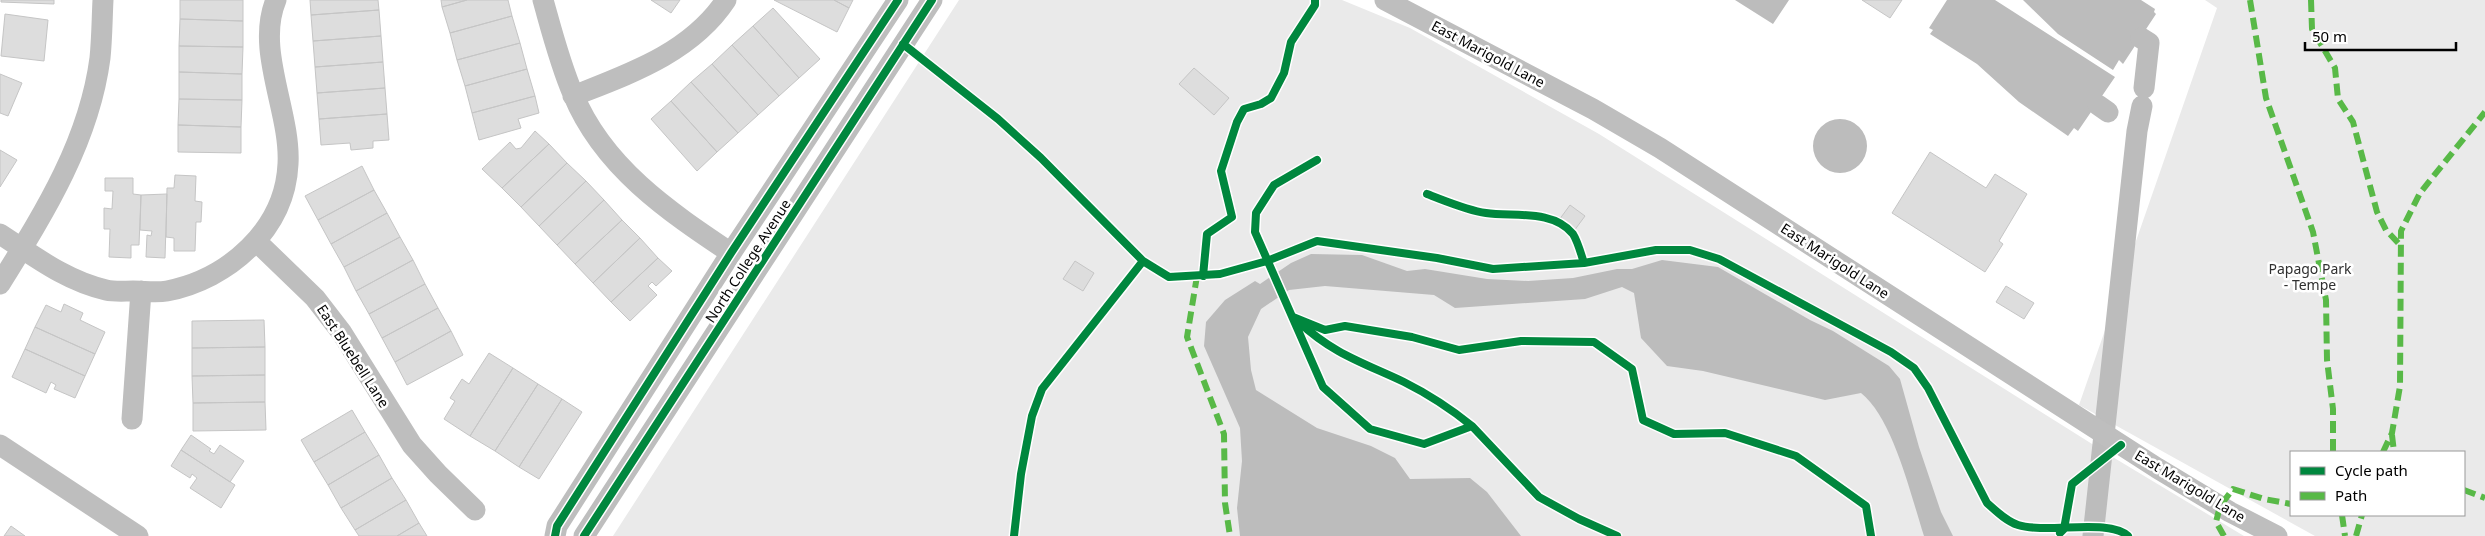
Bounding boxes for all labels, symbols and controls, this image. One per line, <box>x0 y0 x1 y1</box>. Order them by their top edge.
street label: East Marigold Lane <box>1428 16 1548 91</box>
scale bar <box>2305 20 2456 52</box>
text: 50 m <box>2312 26 2347 46</box>
street label: North College Avenue <box>700 195 795 326</box>
street label: East Marigold Lane <box>1777 218 1893 303</box>
park label: Papago Park - Tempe <box>2268 259 2352 294</box>
street label: East Bluebell Lane <box>313 300 394 411</box>
street label: East Marigold Lane <box>2132 445 2249 526</box>
legend <box>2290 451 2465 516</box>
text: Cycle path <box>2335 460 2408 480</box>
text: Path <box>2335 485 2367 505</box>

